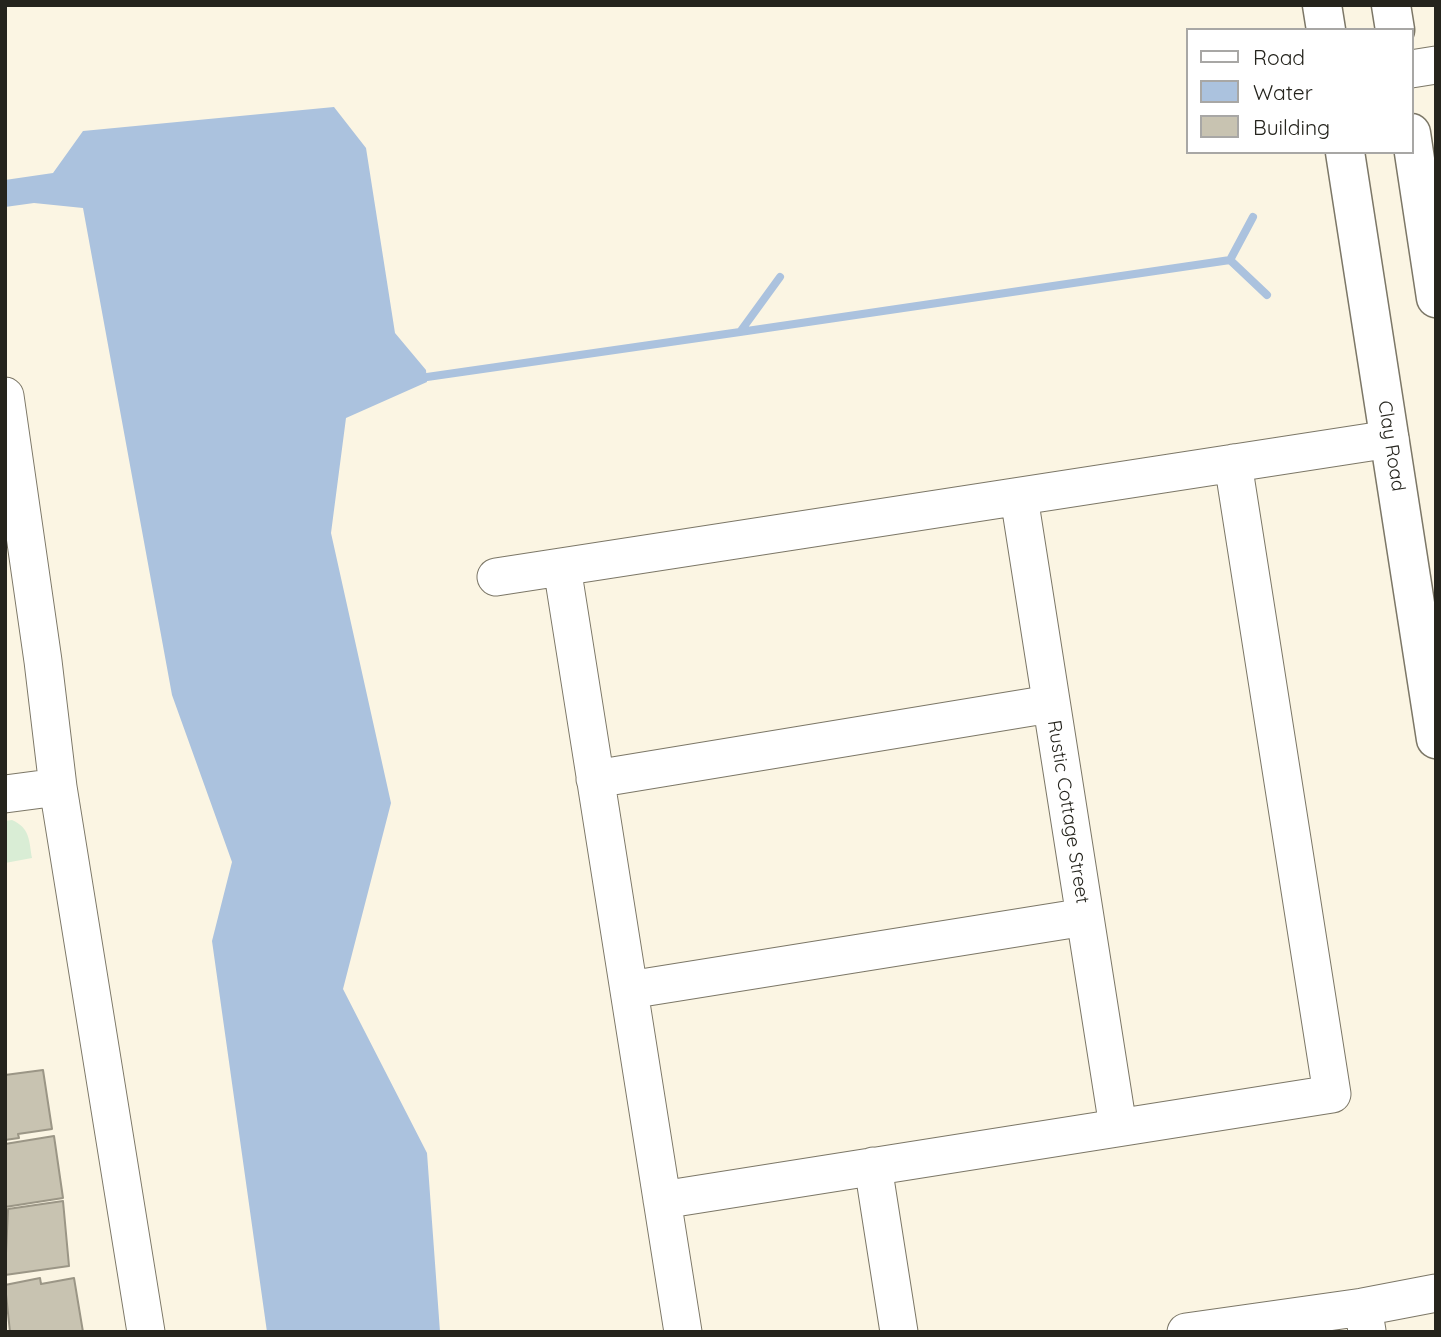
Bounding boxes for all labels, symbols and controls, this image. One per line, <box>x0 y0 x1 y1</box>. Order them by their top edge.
legend <box>1186 28 1413 154</box>
text: Road <box>1253 44 1305 70</box>
text: Water <box>1253 79 1313 105</box>
text: Building <box>1253 114 1330 140</box>
street label: Clay Road <box>1373 399 1409 493</box>
street label: Rustic Cottage Street <box>1042 719 1094 905</box>

